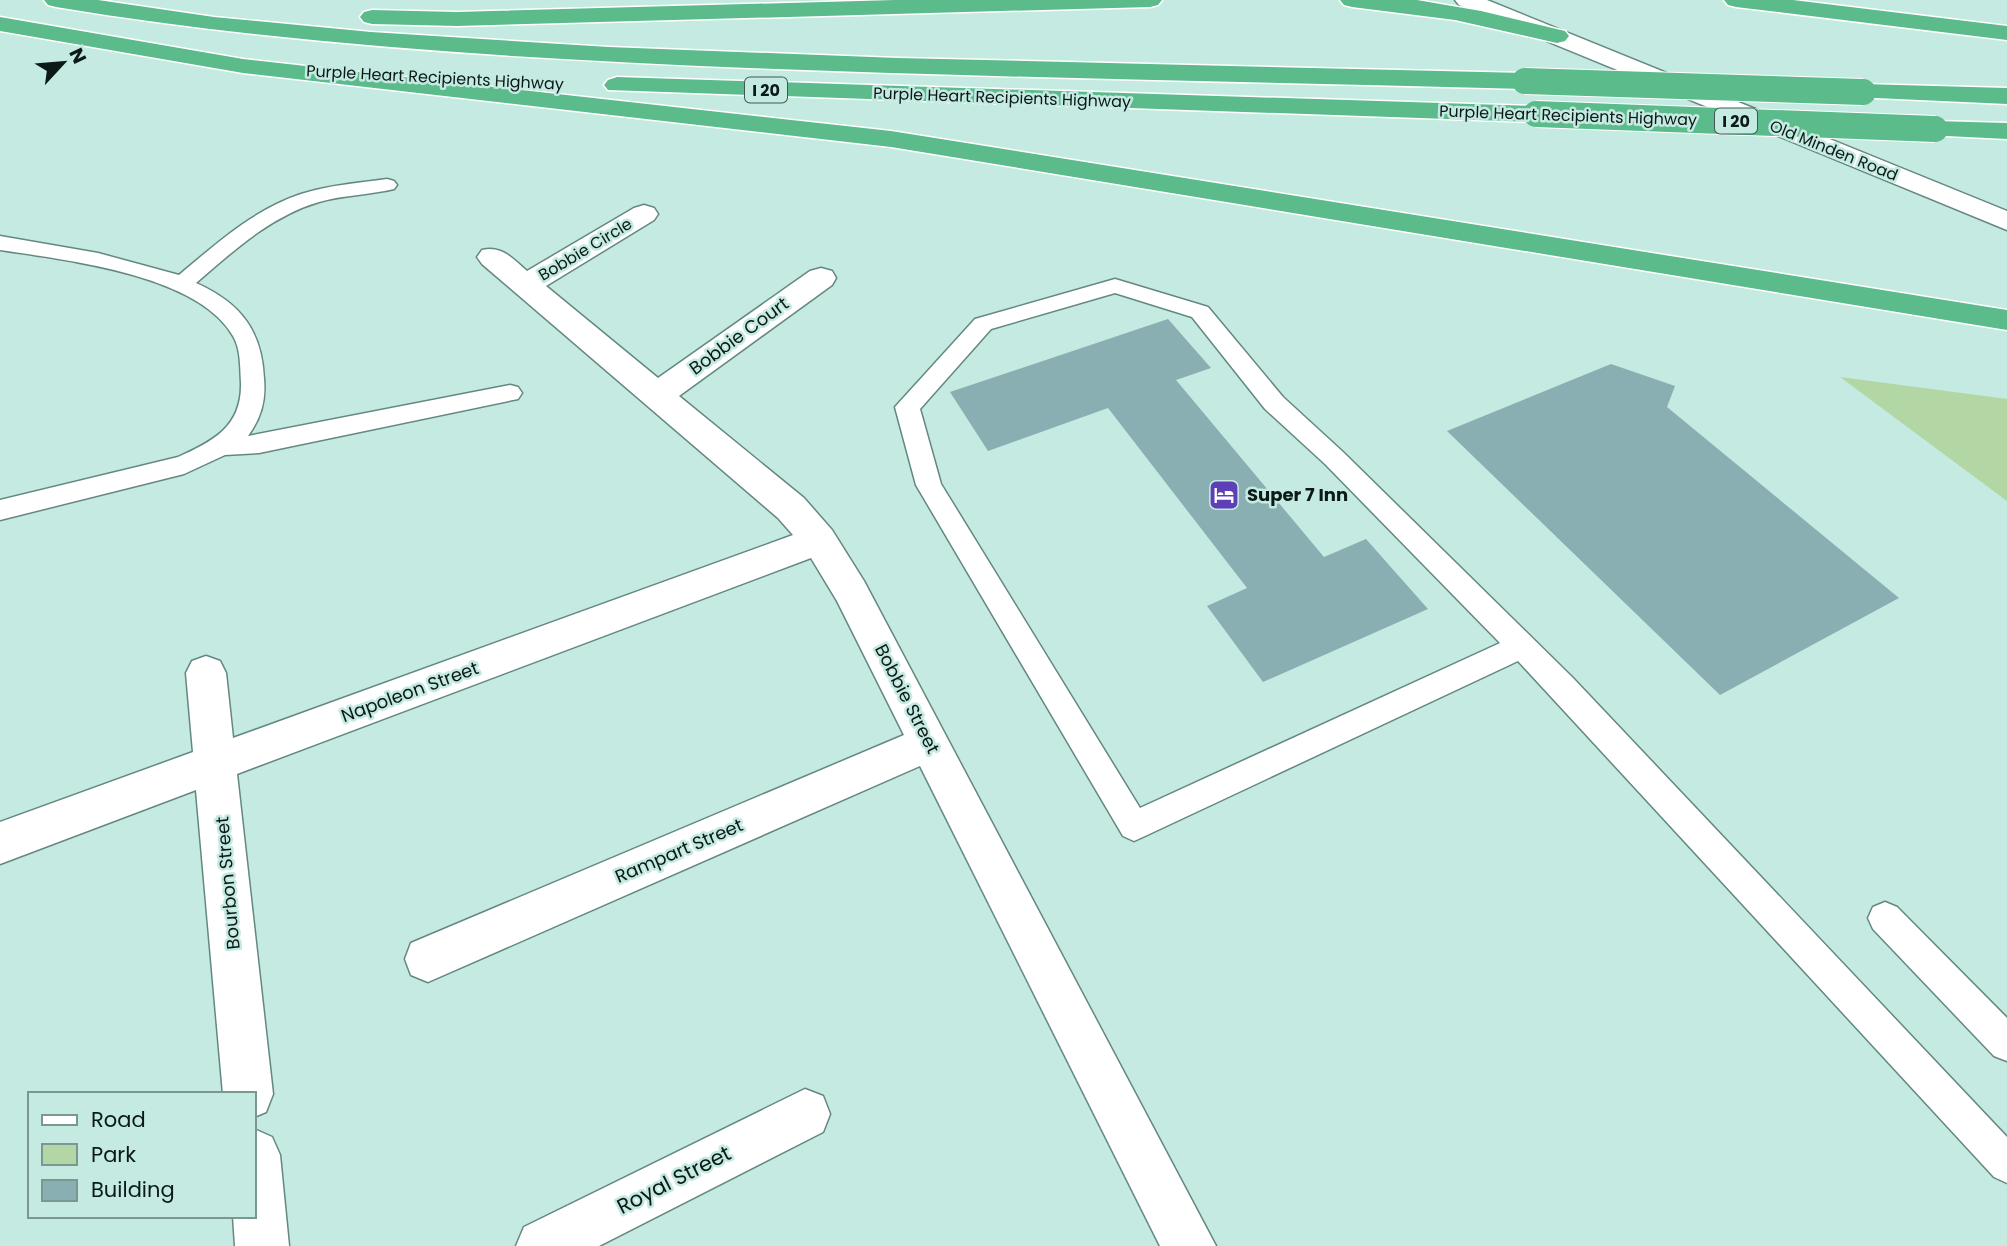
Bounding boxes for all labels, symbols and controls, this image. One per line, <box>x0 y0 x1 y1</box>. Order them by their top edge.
north arrow <box>28 28 98 98</box>
text: N <box>63 43 93 68</box>
street label: Purple Heart Recipients Highway <box>306 59 564 96</box>
road number: I 20 <box>745 78 787 102</box>
street label: Purple Heart Recipients Highway <box>873 82 1131 113</box>
street label: Purple Heart Recipients Highway <box>1439 100 1697 131</box>
road number: I 20 <box>1715 108 1757 134</box>
street label: Old Minden Road <box>1766 114 1901 187</box>
street label: Bobbie Circle <box>534 212 637 286</box>
street label: Bobbie Court <box>684 291 794 380</box>
hotel icon: Super 7 Inn <box>1207 478 1241 512</box>
place label: Super 7 Inn <box>1247 482 1348 507</box>
street label: Bobbie Street <box>869 640 946 758</box>
street label: Napoleon Street <box>338 655 482 728</box>
street label: Rampart Street <box>611 812 747 889</box>
street label: Bourbon Street <box>209 815 246 951</box>
legend <box>28 1092 256 1218</box>
text: Road <box>91 1105 146 1134</box>
street label: Royal Street <box>612 1138 736 1221</box>
text: Park <box>91 1140 136 1169</box>
text: Building <box>91 1175 175 1204</box>

